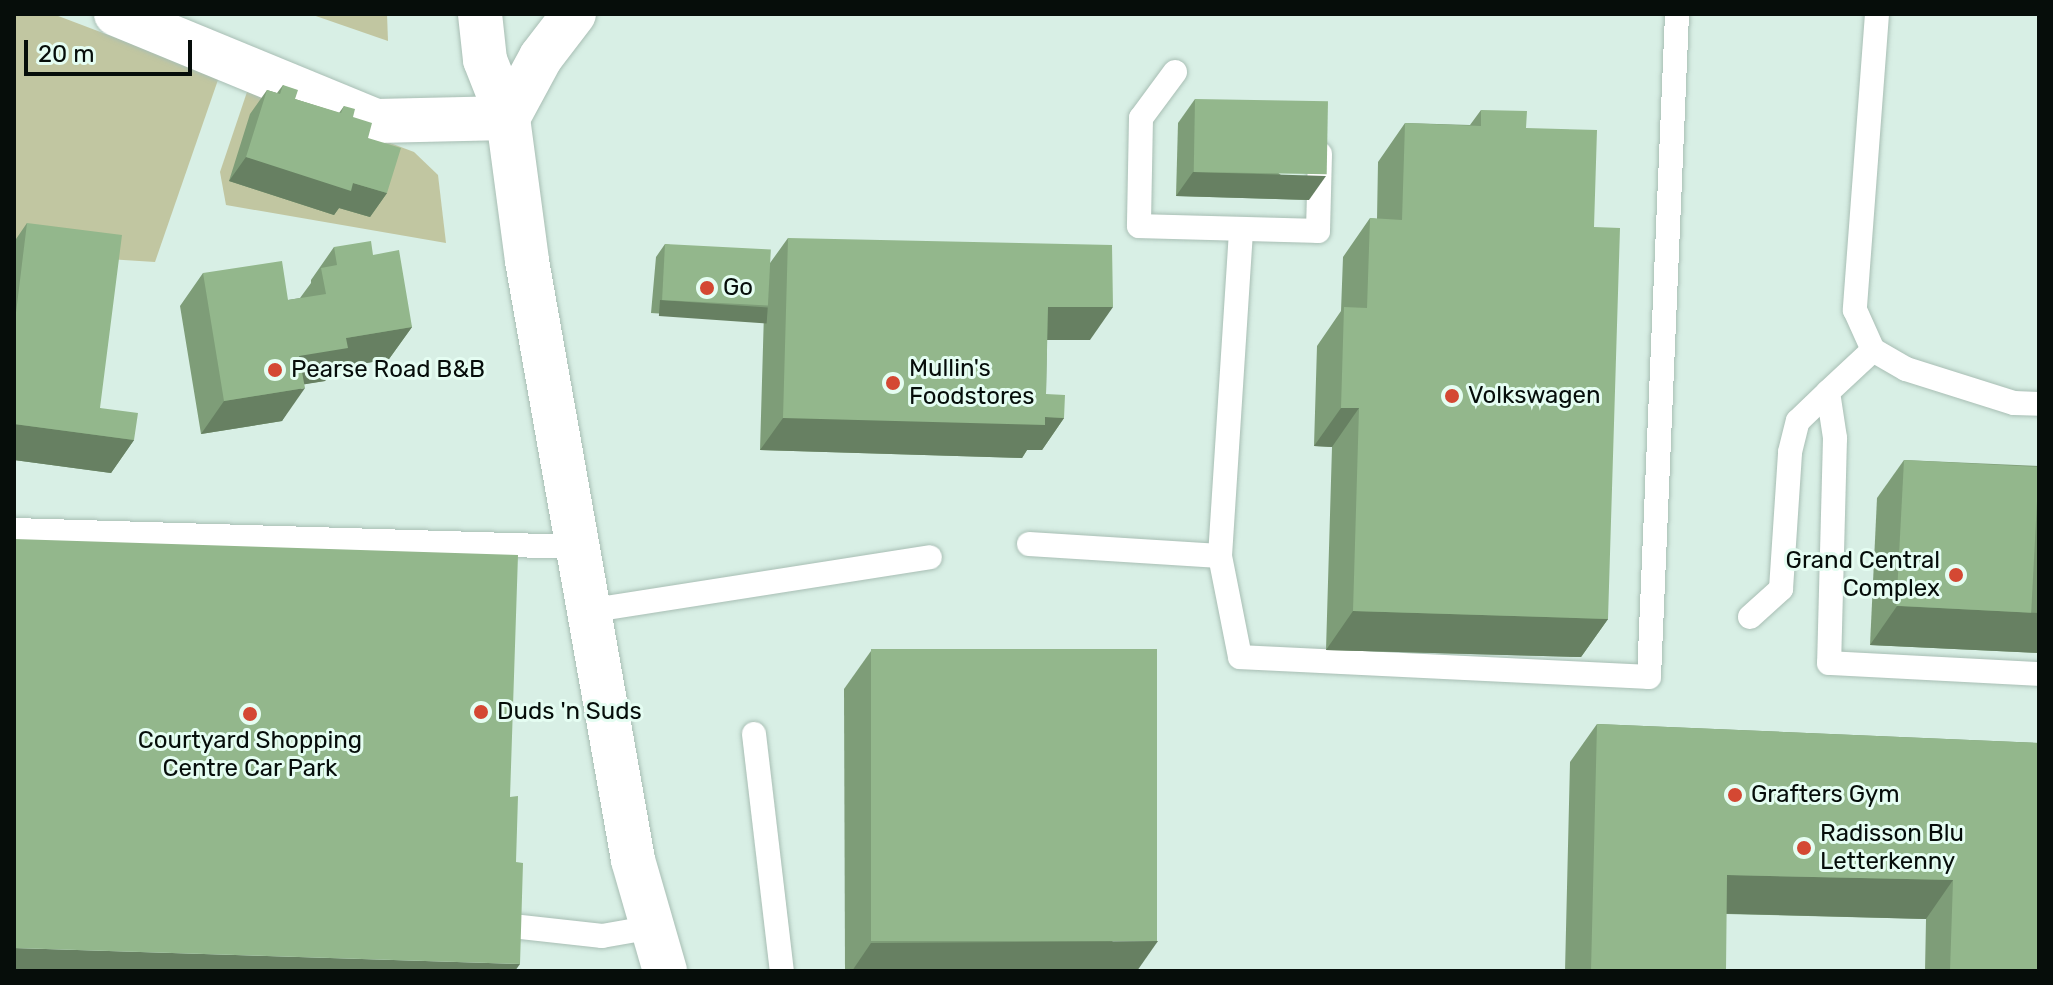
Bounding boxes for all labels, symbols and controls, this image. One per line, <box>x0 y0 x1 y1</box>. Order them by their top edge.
scale bar <box>28 24 196 74</box>
text: 20 m <box>38 40 95 68</box>
place label: Go <box>723 274 753 302</box>
marker: Go <box>698 279 716 297</box>
place label: Mullin's Foodstores <box>909 355 1035 411</box>
place label: Pearse Road B&B <box>291 356 485 384</box>
marker: Pearse Road B&B <box>266 361 284 379</box>
marker: Mullin's Foodstores <box>884 374 902 392</box>
place label: Volkswagen <box>1468 382 1601 410</box>
marker: Volkswagen <box>1443 387 1461 405</box>
place label: Grand Central Complex <box>1786 547 1940 603</box>
marker: Grand Central Complex <box>1947 566 1965 584</box>
place label: Duds 'n Suds <box>497 698 642 726</box>
marker: Duds 'n Suds <box>472 703 490 721</box>
marker: Courtyard Shopping Centre Car Park <box>241 705 259 723</box>
place label: Courtyard Shopping Centre Car Park <box>138 727 362 783</box>
place label: Grafters Gym <box>1751 781 1900 809</box>
marker: Grafters Gym <box>1726 786 1744 804</box>
place label: Radisson Blu Letterkenny <box>1820 820 1964 876</box>
marker: Radisson Blu Letterkenny <box>1795 839 1813 857</box>

